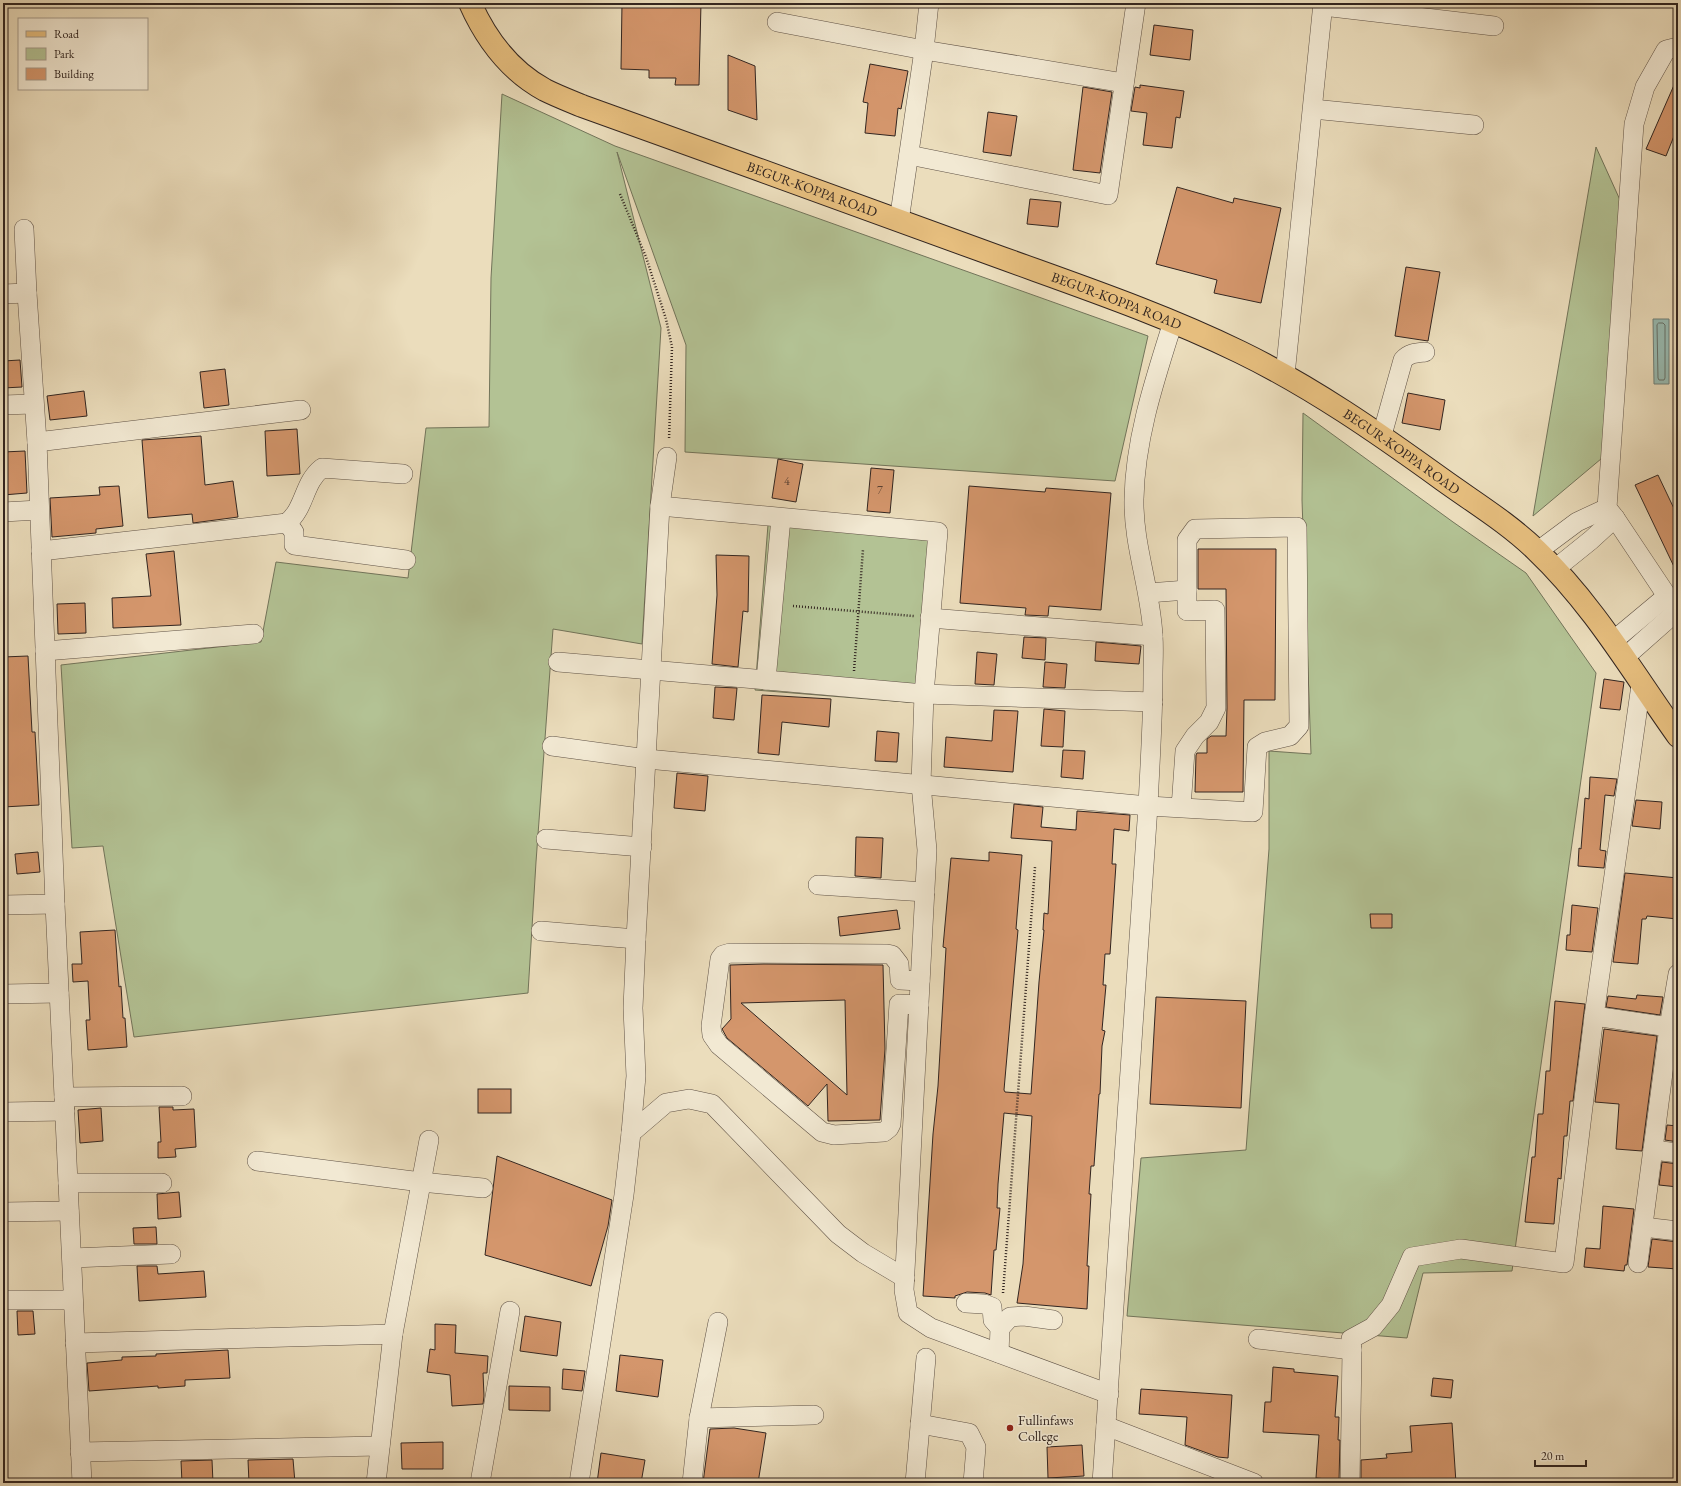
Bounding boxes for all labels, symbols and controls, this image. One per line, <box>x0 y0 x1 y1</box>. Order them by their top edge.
legend <box>18 18 148 90</box>
text: Road <box>54 26 80 42</box>
text: Park <box>54 46 75 62</box>
text: Building <box>54 66 95 82</box>
street label: BEGUR-KOPPA ROAD <box>744 157 880 221</box>
street label: BEGUR-KOPPA ROAD <box>1049 267 1185 334</box>
street label: BEGUR-KOPPA ROAD <box>1340 405 1464 498</box>
house number: 4 <box>784 473 790 489</box>
house number: 7 <box>877 482 883 498</box>
place label: Fullinfaws College <box>1018 1411 1074 1445</box>
marker: Fullinfaws College <box>1005 1423 1015 1433</box>
scale bar <box>1535 1442 1586 1468</box>
text: 20 m <box>1541 1448 1565 1464</box>

